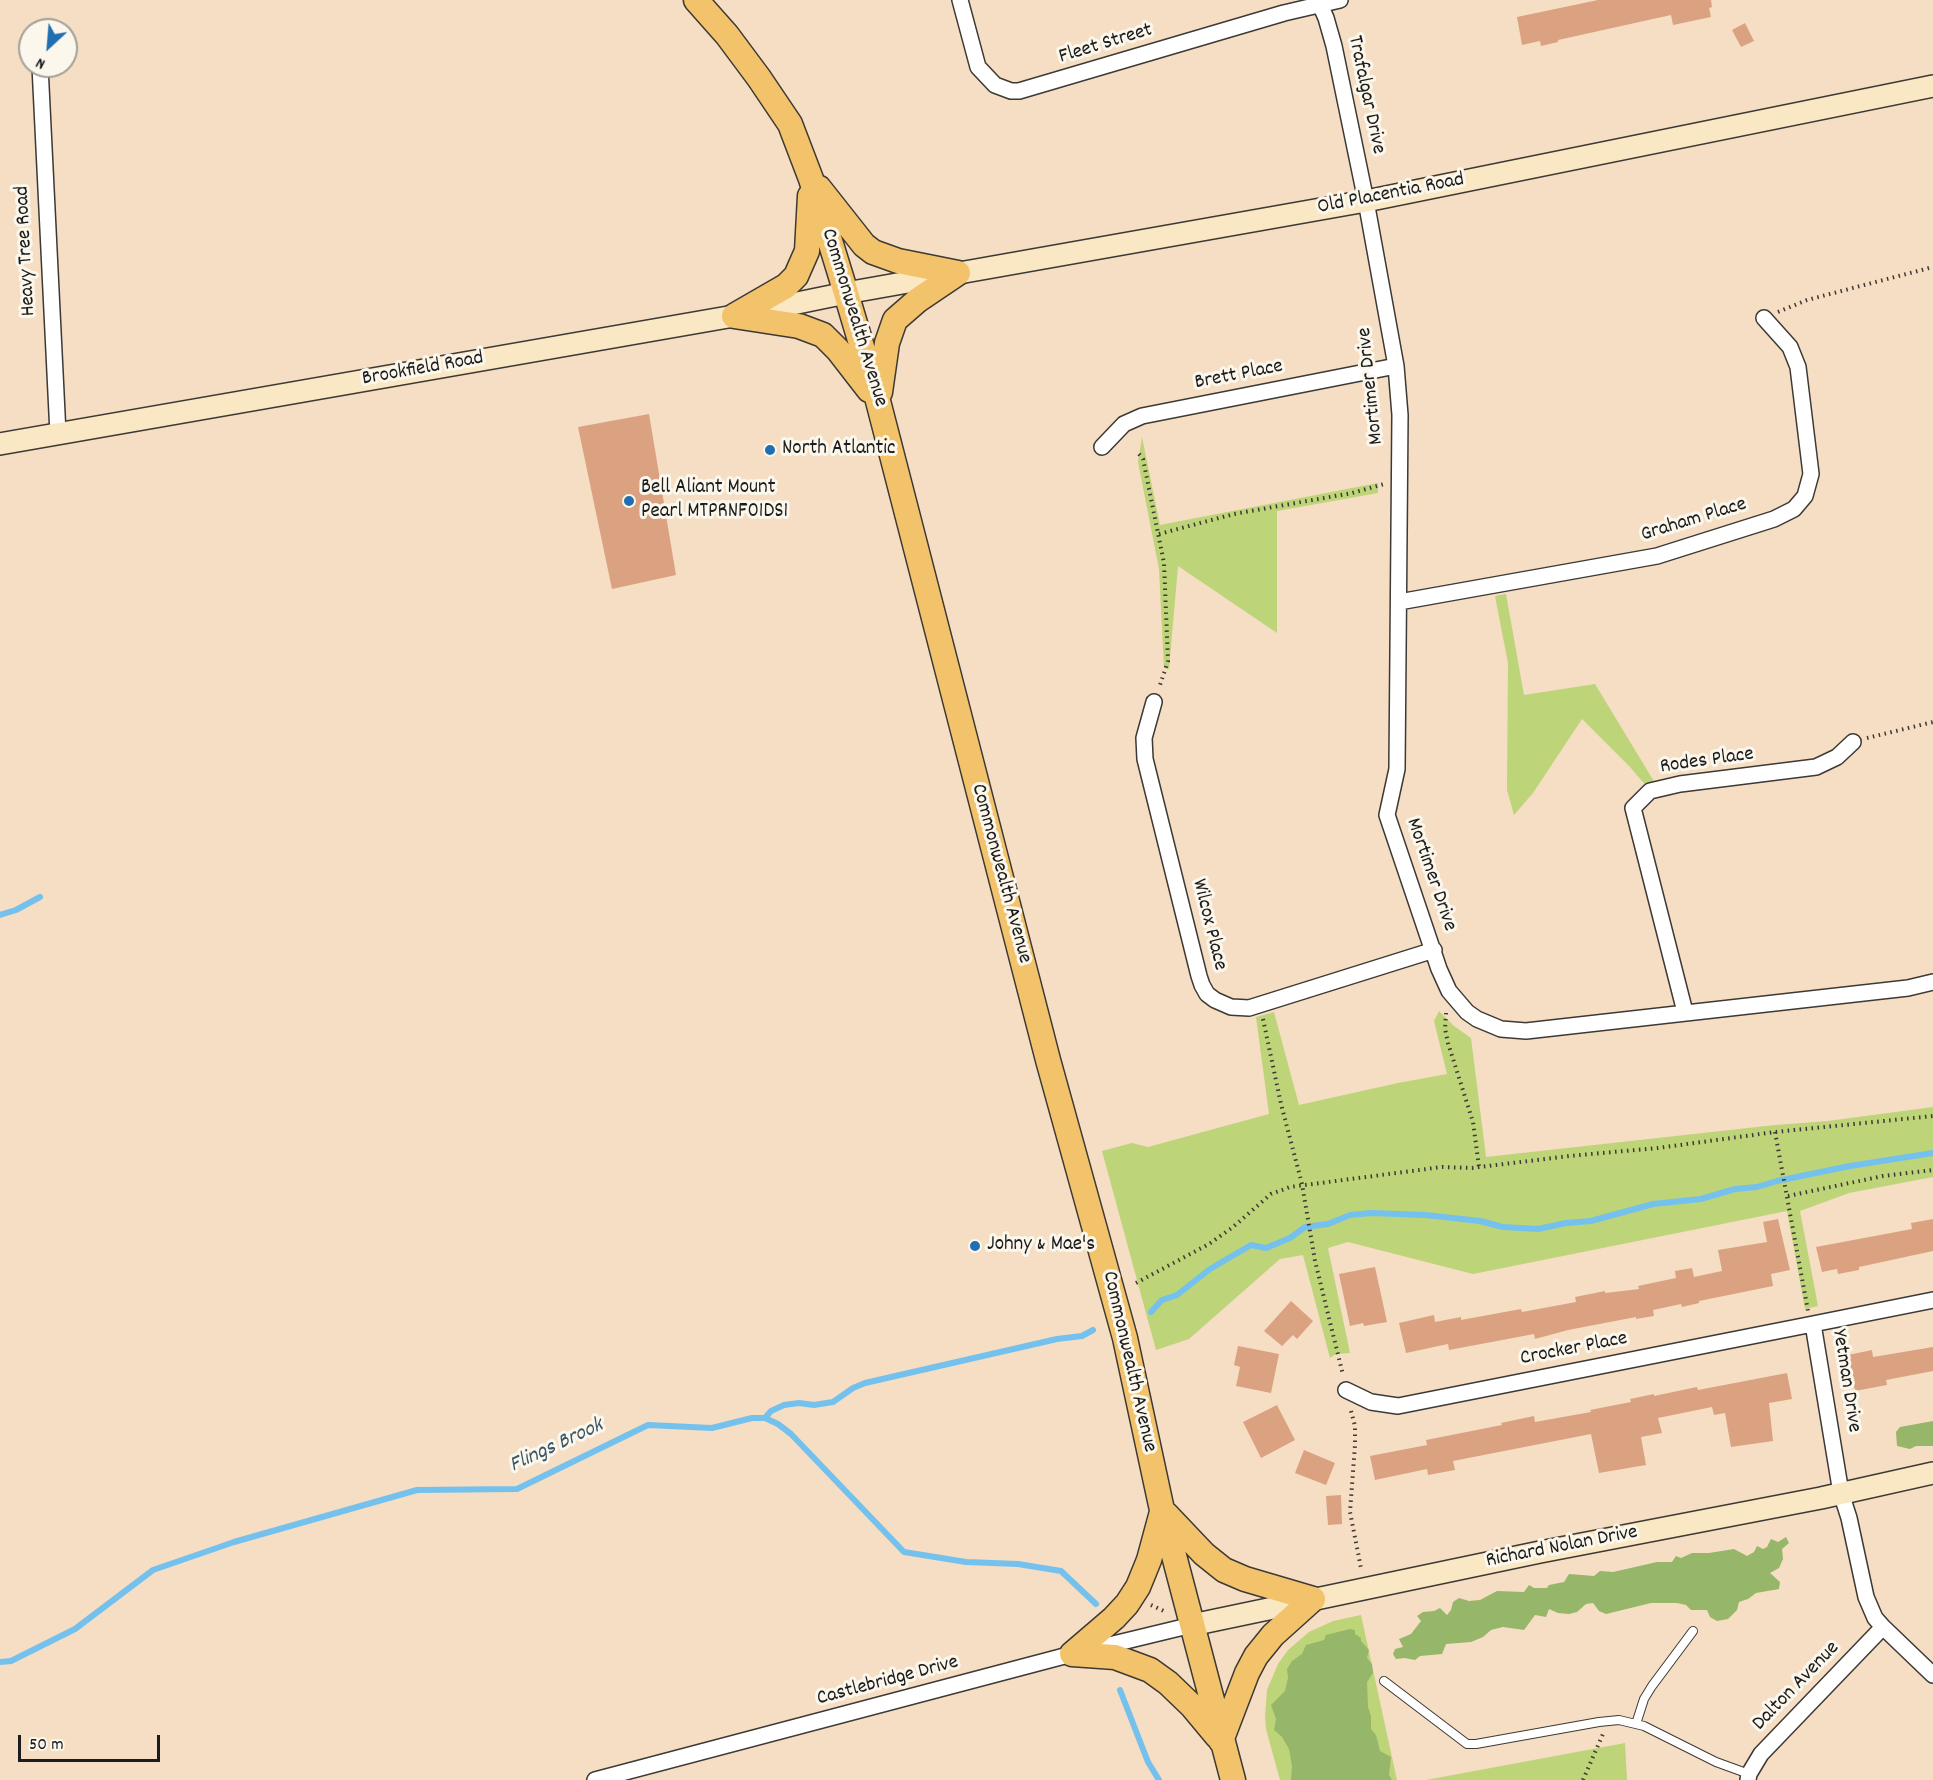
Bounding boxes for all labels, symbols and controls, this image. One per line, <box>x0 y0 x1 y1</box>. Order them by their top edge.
north arrow <box>18 18 78 78</box>
street label: Fleet Street <box>1056 19 1156 71</box>
street label: Trafalgar Drive <box>1340 33 1390 157</box>
text: N <box>32 51 49 75</box>
street label: Old Placentia Road <box>1315 168 1467 222</box>
street label: Heavy Tree Road <box>11 185 43 317</box>
street label: Commonwealth Avenue <box>814 226 892 410</box>
street label: Mortimer Drive <box>1353 326 1391 446</box>
street label: Brookfield Road <box>360 347 486 393</box>
street label: Brett Place <box>1193 355 1285 397</box>
place label: North Atlantic <box>782 437 895 463</box>
marker: North Atlantic <box>763 443 777 457</box>
place label: Bell Aliant Mount Pearl MTPRNF01DS1 <box>641 476 788 526</box>
street label: Graham Place <box>1638 493 1750 549</box>
marker: Bell Aliant Mount Pearl MTPRNF01DS1 <box>622 494 636 508</box>
street label: Rodes Place <box>1659 743 1755 781</box>
street label: Commonwealth Avenue <box>964 781 1036 967</box>
street label: Mortimer Drive <box>1399 815 1461 935</box>
street label: Wilcox Place <box>1184 877 1232 973</box>
place label: Johny & Mae's <box>987 1233 1095 1259</box>
marker: Johny & Mae's <box>968 1239 982 1253</box>
street label: Commonwealth Avenue <box>1095 1269 1161 1455</box>
street label: Crocker Place <box>1518 1327 1630 1373</box>
street label: Yetman Drive <box>1824 1328 1866 1434</box>
water label: Flings Brook <box>506 1414 608 1480</box>
street label: Richard Nolan Drive <box>1484 1521 1640 1575</box>
street label: Dalton Avenue <box>1748 1637 1846 1737</box>
street label: Castlebridge Drive <box>815 1651 961 1713</box>
scale bar <box>21 1723 164 1761</box>
text: 50 m <box>29 1733 64 1758</box>

